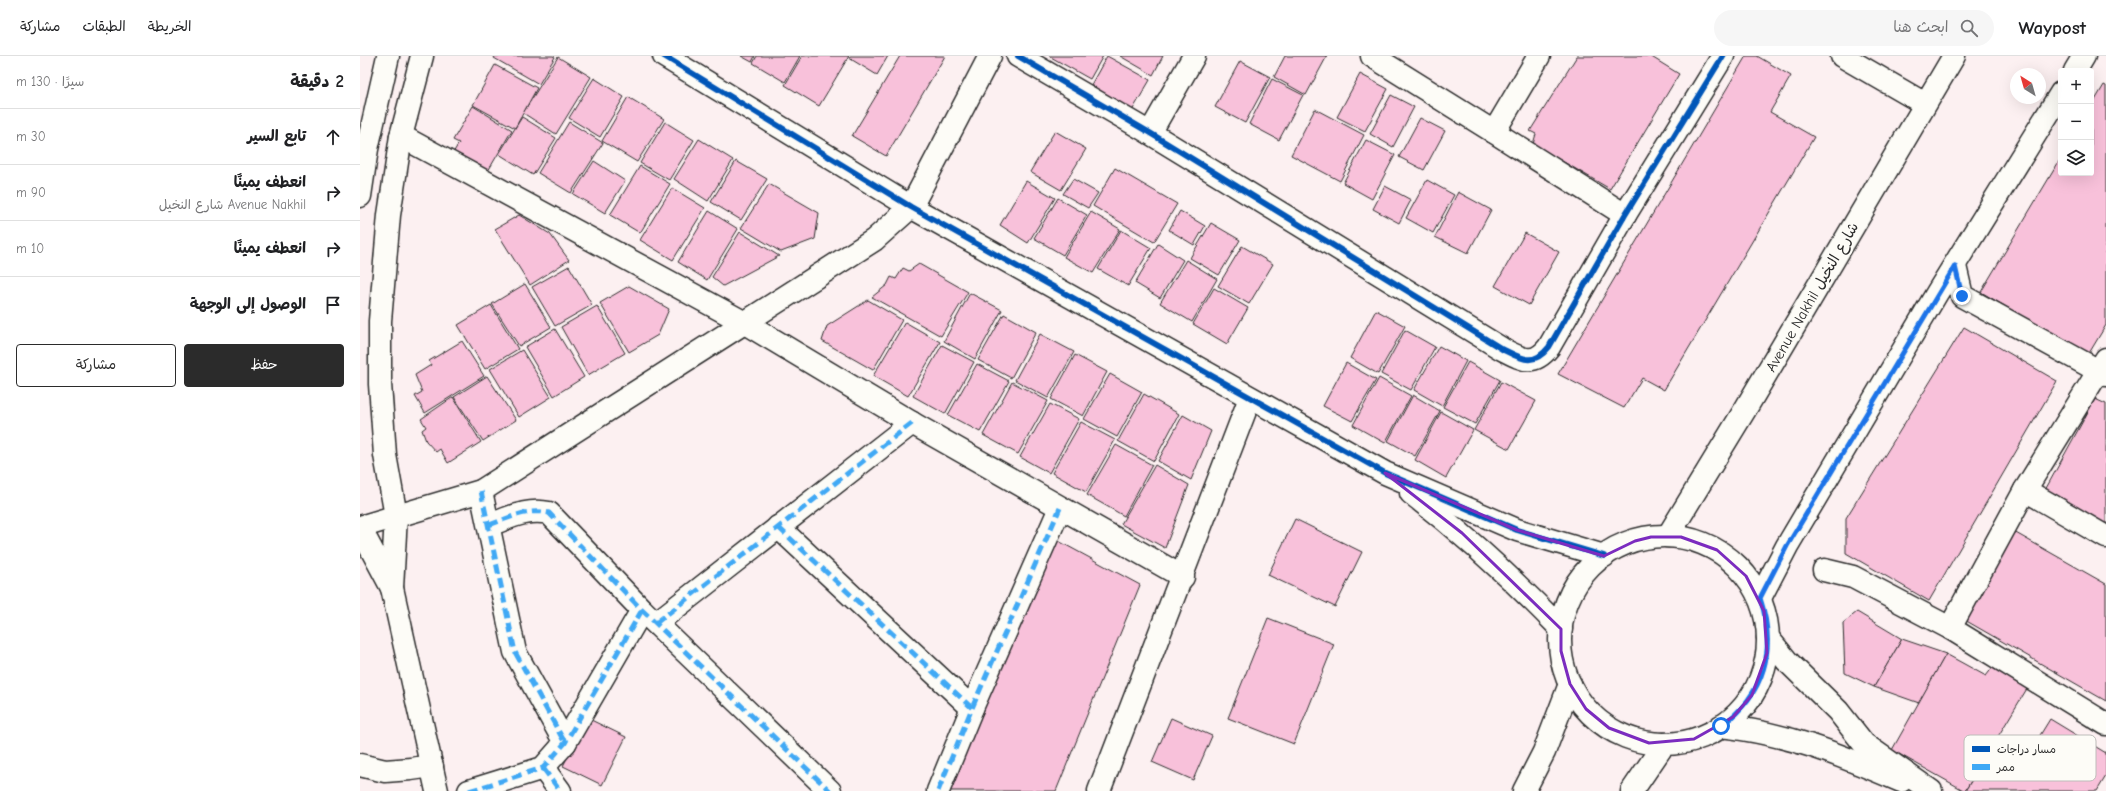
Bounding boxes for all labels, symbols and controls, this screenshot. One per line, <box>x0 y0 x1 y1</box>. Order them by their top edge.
search box <box>1714 10 1994 46</box>
icon: search <box>1958 17 1980 39</box>
text: Waypost <box>2018 17 2086 39</box>
text: مشاركة <box>20 18 60 35</box>
text: الطبقات <box>82 18 126 35</box>
text: الخريطة <box>148 18 191 35</box>
text: ابحث هنا <box>1893 18 1948 36</box>
north arrow <box>2010 68 2046 104</box>
map controls <box>2058 68 2094 176</box>
button: + <box>2058 68 2094 104</box>
text: 2 دقيقة <box>290 72 344 91</box>
text: سيرًا · 130 m <box>16 74 84 89</box>
button: − <box>2058 104 2094 140</box>
icon: ahead <box>322 126 344 148</box>
text: تابع السير <box>247 127 306 145</box>
text: 30 m <box>16 129 46 144</box>
button: layers <box>2058 140 2094 176</box>
text: انعطف يمينًا <box>234 173 306 191</box>
icon: right <box>322 182 344 204</box>
text: 90 m <box>16 185 46 200</box>
text: Avenue Nakhil شارع النخيل <box>159 197 306 212</box>
street label: Avenue Nakhil شارع النخيل <box>1762 219 1863 376</box>
icon: right <box>322 238 344 260</box>
text: انعطف يمينًا <box>234 239 306 257</box>
text: 10 m <box>16 241 44 256</box>
route end <box>1953 287 1971 305</box>
icon: arrive <box>322 294 344 316</box>
text: الوصول إلى الوجهة <box>190 295 306 313</box>
button: مشاركة <box>16 344 176 387</box>
button: حفظ <box>184 344 344 387</box>
route start <box>1712 717 1730 735</box>
legend <box>1964 735 2096 781</box>
text: مسار دراجات <box>1997 743 2056 756</box>
text: ممر <box>1996 761 2015 774</box>

